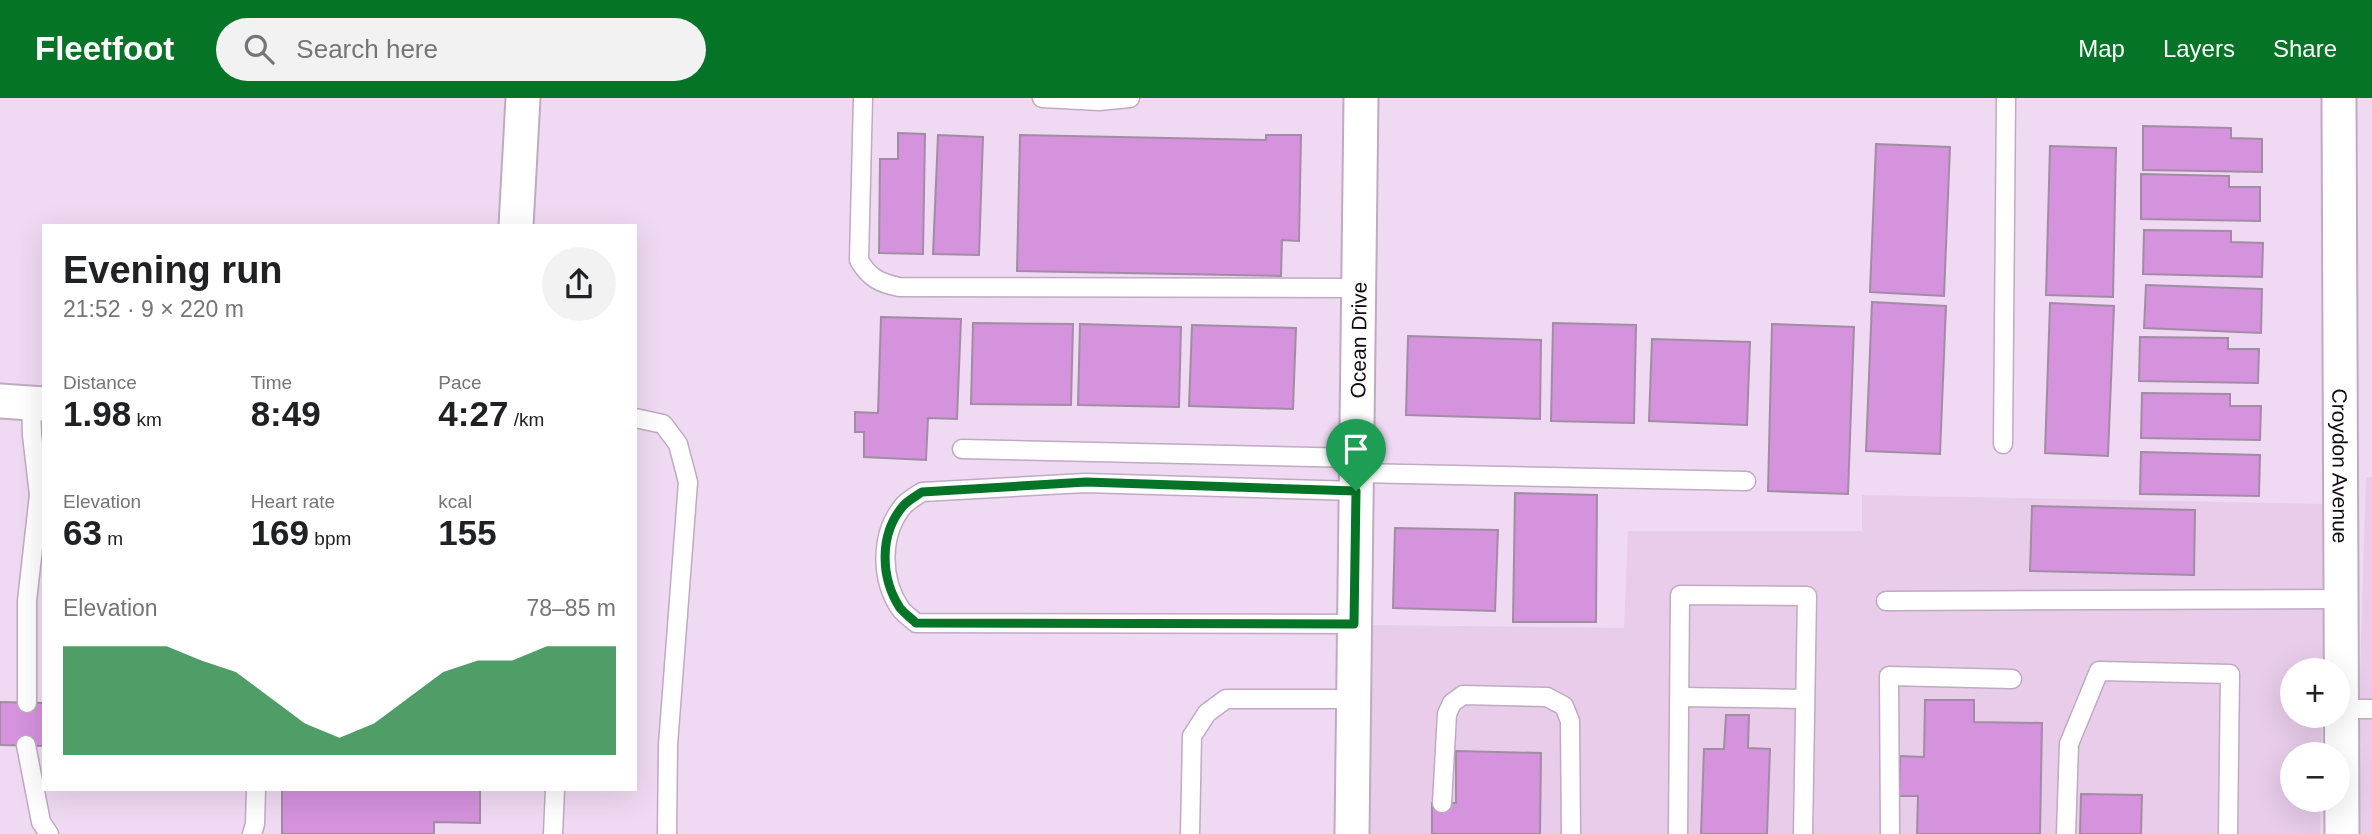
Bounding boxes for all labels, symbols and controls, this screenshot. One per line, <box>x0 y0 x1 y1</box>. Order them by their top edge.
search box <box>216 18 706 81</box>
text: Fleetfoot <box>35 30 174 67</box>
icon: search <box>240 30 278 68</box>
text: Search here <box>296 34 438 64</box>
text: Map <box>2078 35 2125 62</box>
text: Layers <box>2163 35 2235 62</box>
text: Share <box>2273 35 2337 62</box>
button: share <box>542 247 616 321</box>
text: Evening run <box>63 249 283 291</box>
street label: Ocean Drive <box>1346 282 1370 399</box>
text: 21:52 · 9 × 220 m <box>63 296 244 322</box>
text: Distance <box>63 372 137 393</box>
text: Time <box>251 372 292 393</box>
text: Pace <box>438 372 482 393</box>
street label: Croydon Avenue <box>2329 388 2352 544</box>
text: 1.98 <box>63 394 131 433</box>
text: 8:49 <box>251 394 321 433</box>
text: 4:27 <box>438 394 508 433</box>
text: km <box>131 409 162 430</box>
text: /km <box>508 409 544 430</box>
pin <box>1326 419 1386 491</box>
icon: arrive <box>1337 430 1375 468</box>
text: Elevation <box>63 491 141 512</box>
text: Heart rate <box>251 491 335 512</box>
text: kcal <box>438 491 472 512</box>
text: 63 <box>63 513 102 552</box>
text: 169 <box>251 513 309 552</box>
text: 155 <box>438 513 497 552</box>
text: m <box>102 528 123 549</box>
text: bpm <box>309 528 351 549</box>
text: Elevation <box>63 595 158 621</box>
text: 78–85 m <box>526 595 616 621</box>
map controls <box>2280 658 2350 812</box>
button: + <box>2280 658 2350 728</box>
button: − <box>2280 742 2350 812</box>

